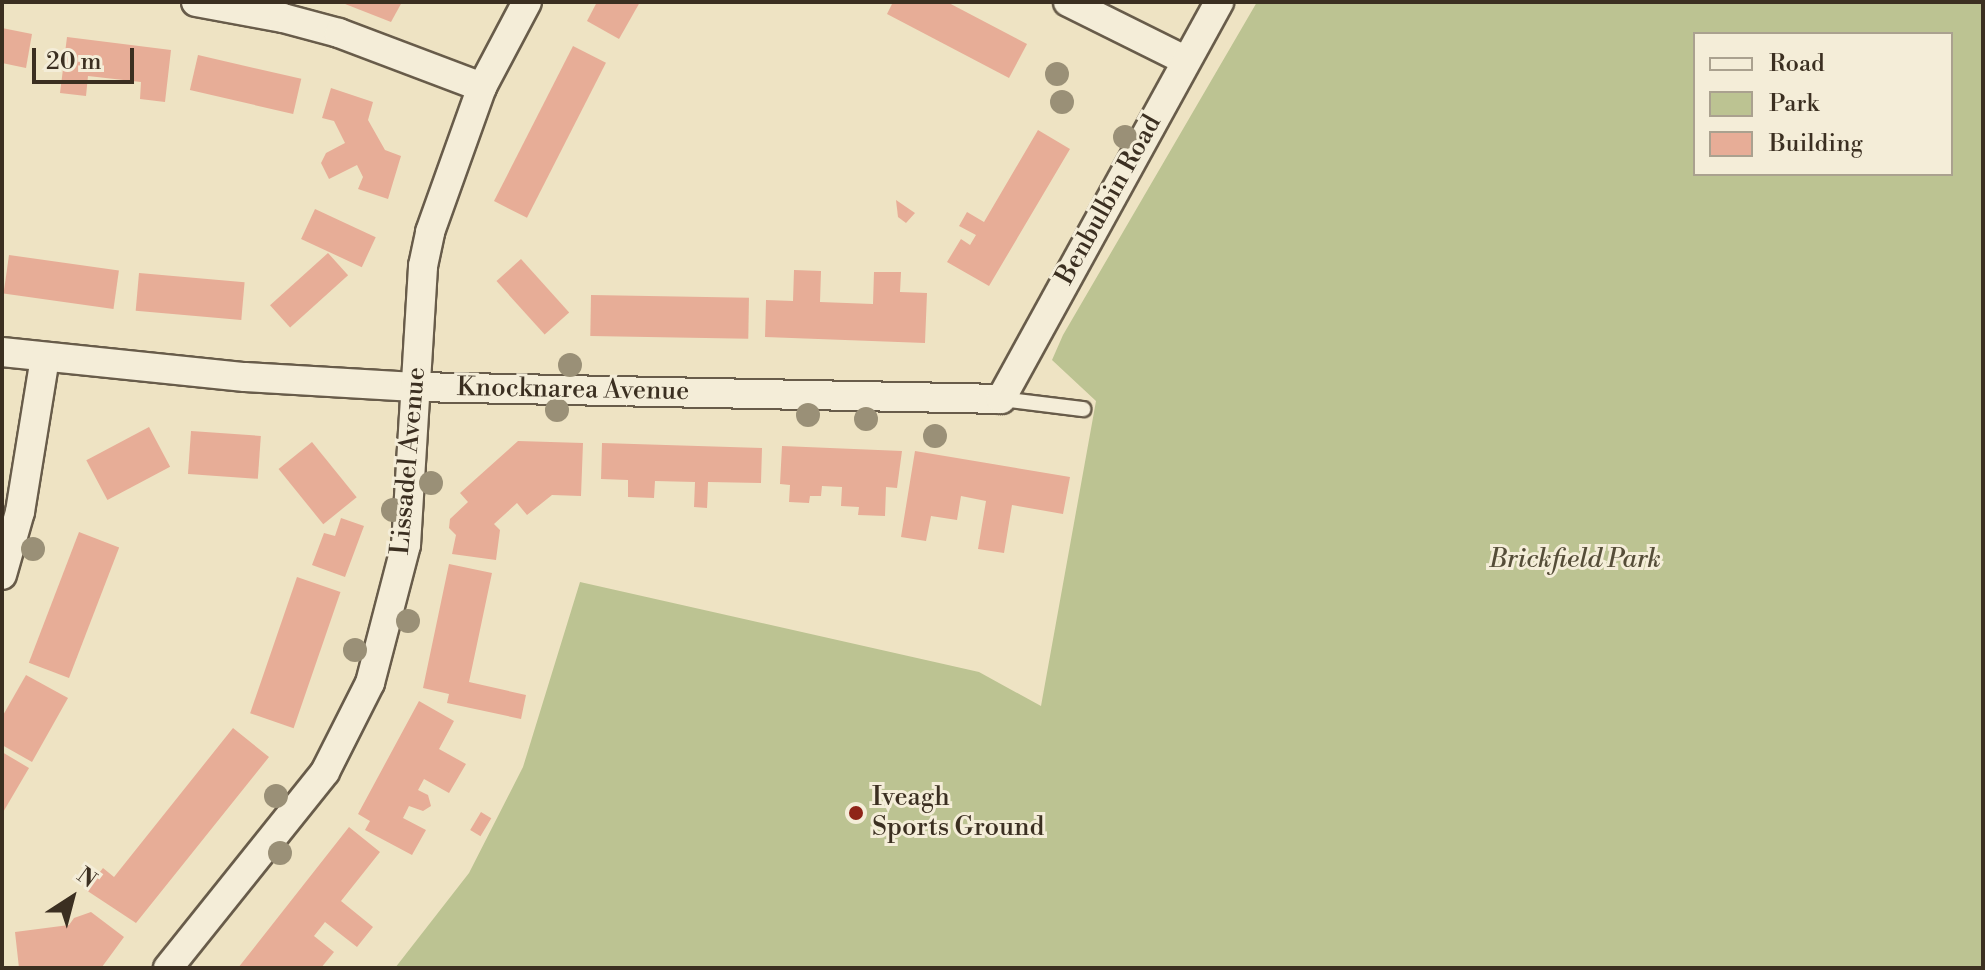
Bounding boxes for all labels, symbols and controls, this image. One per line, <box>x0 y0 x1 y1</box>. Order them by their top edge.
scale bar <box>36 32 138 82</box>
legend <box>1693 32 1953 176</box>
text: 20 m <box>46 47 102 77</box>
text: Road <box>1769 49 1825 79</box>
text: Park <box>1769 89 1819 119</box>
street label: Benbulbin Road <box>1050 110 1168 290</box>
text: Building <box>1769 129 1863 159</box>
street label: Lissadel Avenue <box>385 366 433 556</box>
street label: Knocknarea Avenue <box>456 372 690 408</box>
park label: Brickfield Park <box>1489 544 1661 576</box>
place label: Iveagh Sports Ground <box>872 782 1044 844</box>
marker: Iveagh Sports Ground <box>847 804 865 822</box>
north arrow <box>32 858 112 938</box>
text: N <box>71 862 101 894</box>

